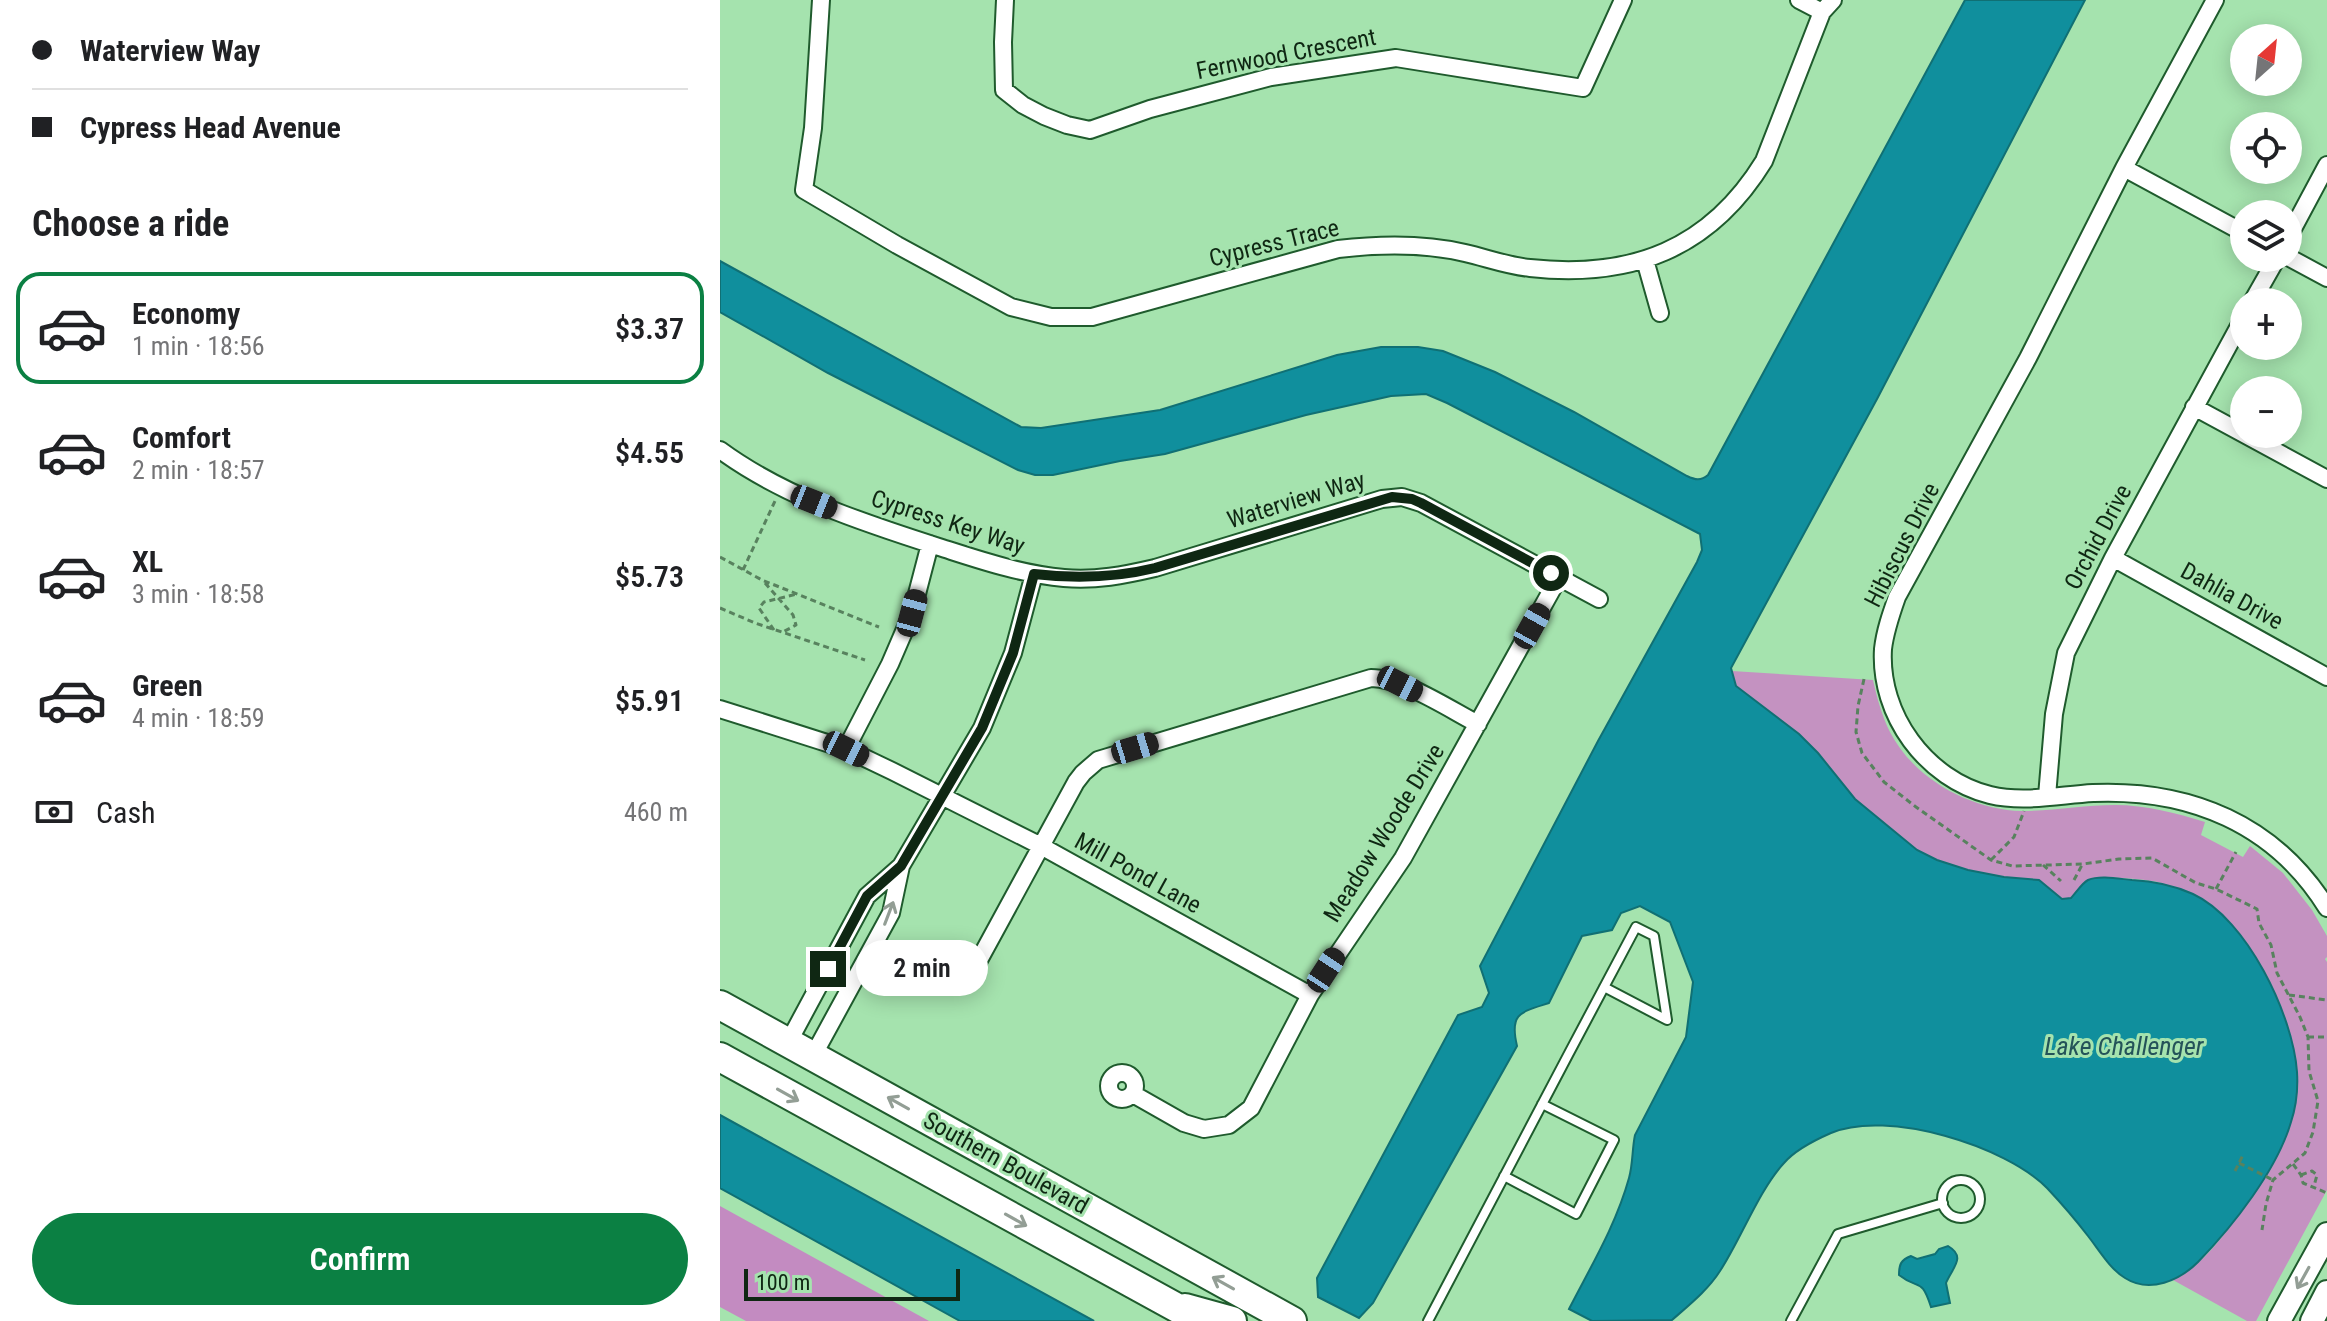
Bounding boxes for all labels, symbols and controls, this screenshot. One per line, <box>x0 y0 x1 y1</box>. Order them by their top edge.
street label: Fernwood Crescent <box>1194 23 1378 85</box>
north arrow <box>2230 24 2302 96</box>
map controls <box>2230 24 2302 448</box>
text: Waterview Way <box>80 33 260 68</box>
text: Cypress Head Avenue <box>80 110 341 145</box>
button: locate <box>2230 112 2302 184</box>
button: layers <box>2230 200 2302 272</box>
text: Choose a ride <box>32 203 229 245</box>
street label: Cypress Trace <box>1206 213 1342 273</box>
button: + <box>2230 288 2302 360</box>
icon: car <box>36 292 108 364</box>
text: Economy <box>132 296 240 331</box>
text: $3.37 <box>615 311 684 346</box>
text: 1 min · 18:56 <box>132 331 265 361</box>
button: − <box>2230 376 2302 448</box>
icon: car <box>36 416 108 488</box>
text: Comfort <box>132 420 231 455</box>
text: $4.55 <box>615 435 684 470</box>
text: 2 min · 18:57 <box>132 455 265 485</box>
street label: Waterview Way <box>1224 466 1368 534</box>
street label: Hibiscus Drive <box>1859 478 1945 612</box>
street label: Orchid Drive <box>2059 480 2137 594</box>
car <box>787 482 841 522</box>
street label: Cypress Key Way <box>868 484 1028 560</box>
icon: car <box>36 540 108 612</box>
text: XL <box>132 544 163 579</box>
route start <box>1533 555 1569 591</box>
street label: Dahlia Drive <box>2176 556 2288 636</box>
text: $5.73 <box>615 559 684 594</box>
text: 3 min · 18:58 <box>132 579 265 609</box>
car <box>894 587 930 639</box>
car <box>1510 599 1554 653</box>
car <box>1373 662 1427 706</box>
icon: car <box>36 664 108 736</box>
text: Green <box>132 668 203 703</box>
text: $5.91 <box>615 683 684 718</box>
text: 4 min · 18:59 <box>132 703 265 733</box>
car <box>819 728 873 770</box>
car <box>1109 730 1161 766</box>
street label: Meadow Woode Drive <box>1318 739 1450 927</box>
icon: cash <box>32 790 76 834</box>
text: Cash <box>96 795 156 830</box>
text: 460 m <box>624 797 688 827</box>
street label: Mill Pond Lane <box>1070 827 1206 919</box>
one-way arrow <box>883 901 897 926</box>
callout: 2 min <box>856 941 988 997</box>
car <box>1303 943 1349 997</box>
route end <box>810 951 846 987</box>
text: 2 min <box>893 953 951 983</box>
water label: Lake Challenger <box>2044 1031 2205 1061</box>
one-way arrow <box>776 1087 800 1103</box>
one-way arrow <box>887 1095 910 1111</box>
street label: Southern Boulevard <box>919 1106 1093 1220</box>
button: Confirm <box>32 1213 688 1305</box>
one-way arrow <box>1004 1213 1028 1228</box>
scale bar <box>744 1265 960 1301</box>
one-way arrow <box>2295 1265 2310 1289</box>
text: 100 m <box>756 1270 810 1295</box>
one-way arrow <box>1212 1275 1236 1290</box>

